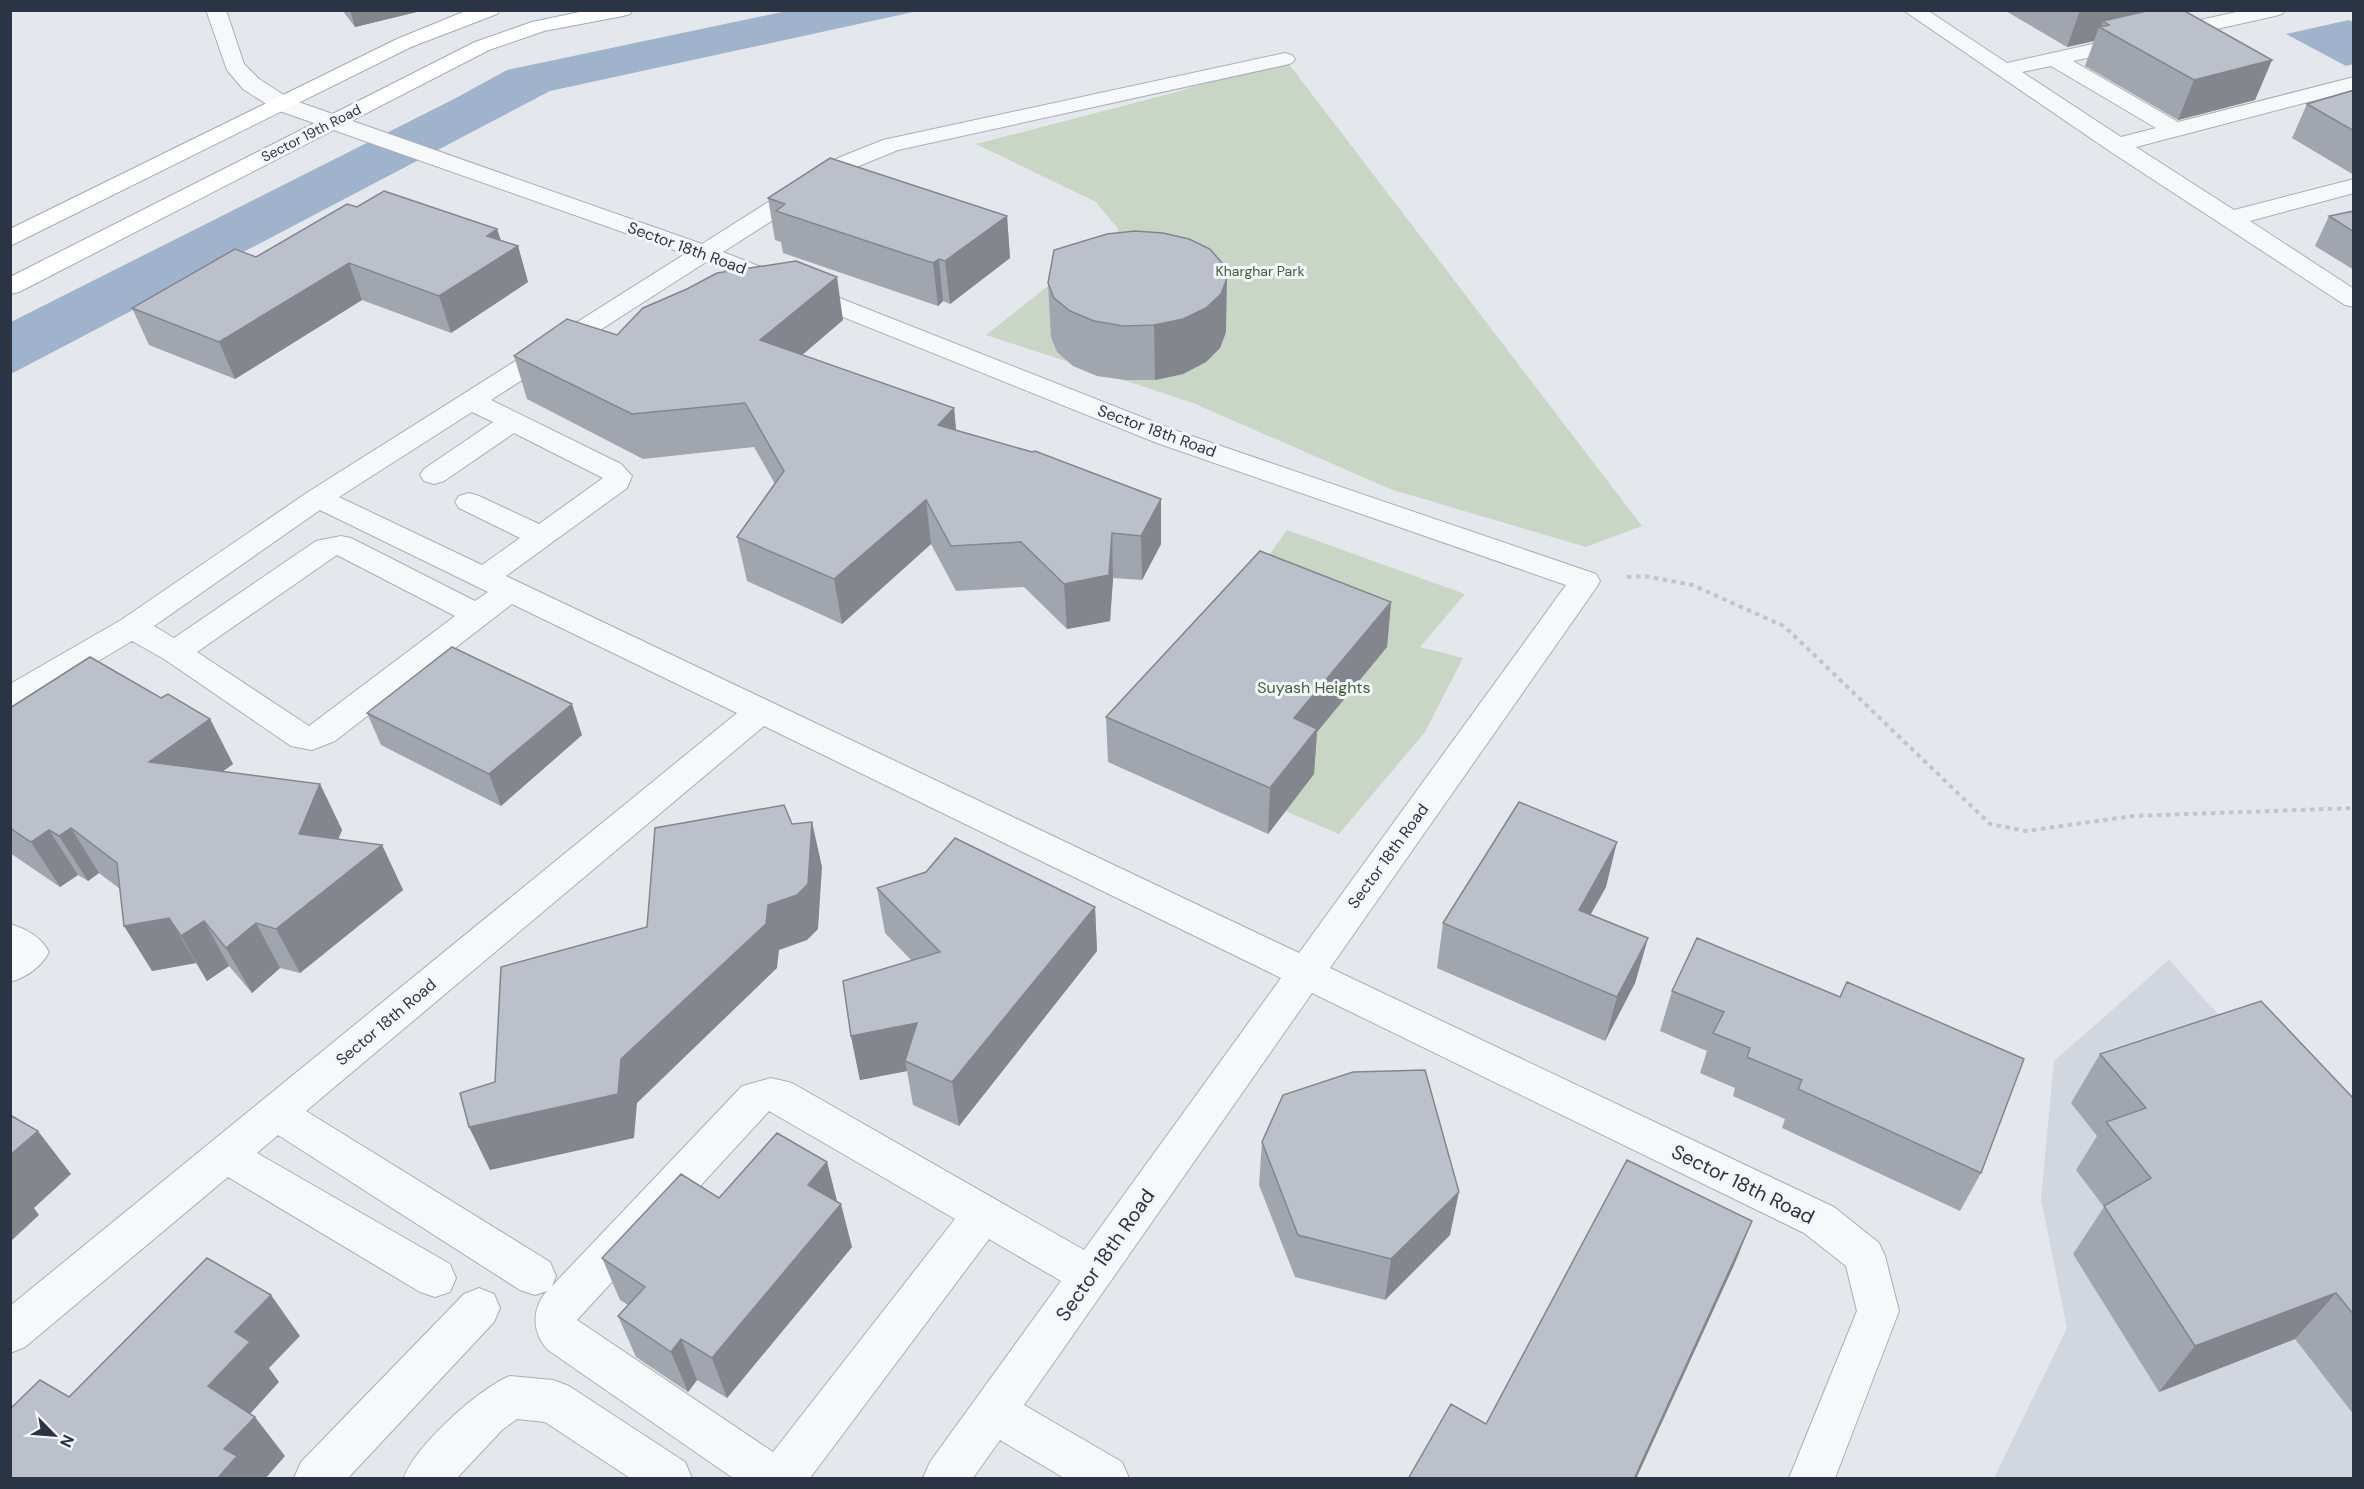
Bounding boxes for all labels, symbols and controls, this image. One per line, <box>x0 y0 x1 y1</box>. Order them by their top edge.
street label: Sector 19th Road <box>258 100 364 166</box>
street label: Sector 18th Road <box>625 217 749 279</box>
park label: Kharghar Park <box>1216 262 1304 280</box>
street label: Sector 18th Road <box>1095 400 1219 462</box>
park label: Suyash Heights <box>1257 677 1371 698</box>
street label: Sector 18th Road <box>1343 799 1433 913</box>
street label: Sector 18th Road <box>331 974 441 1070</box>
street label: Sector 18th Road <box>1667 1138 1819 1230</box>
street label: Sector 18th Road <box>1050 1184 1160 1326</box>
north arrow <box>24 1405 84 1465</box>
text: N <box>55 1431 79 1451</box>

